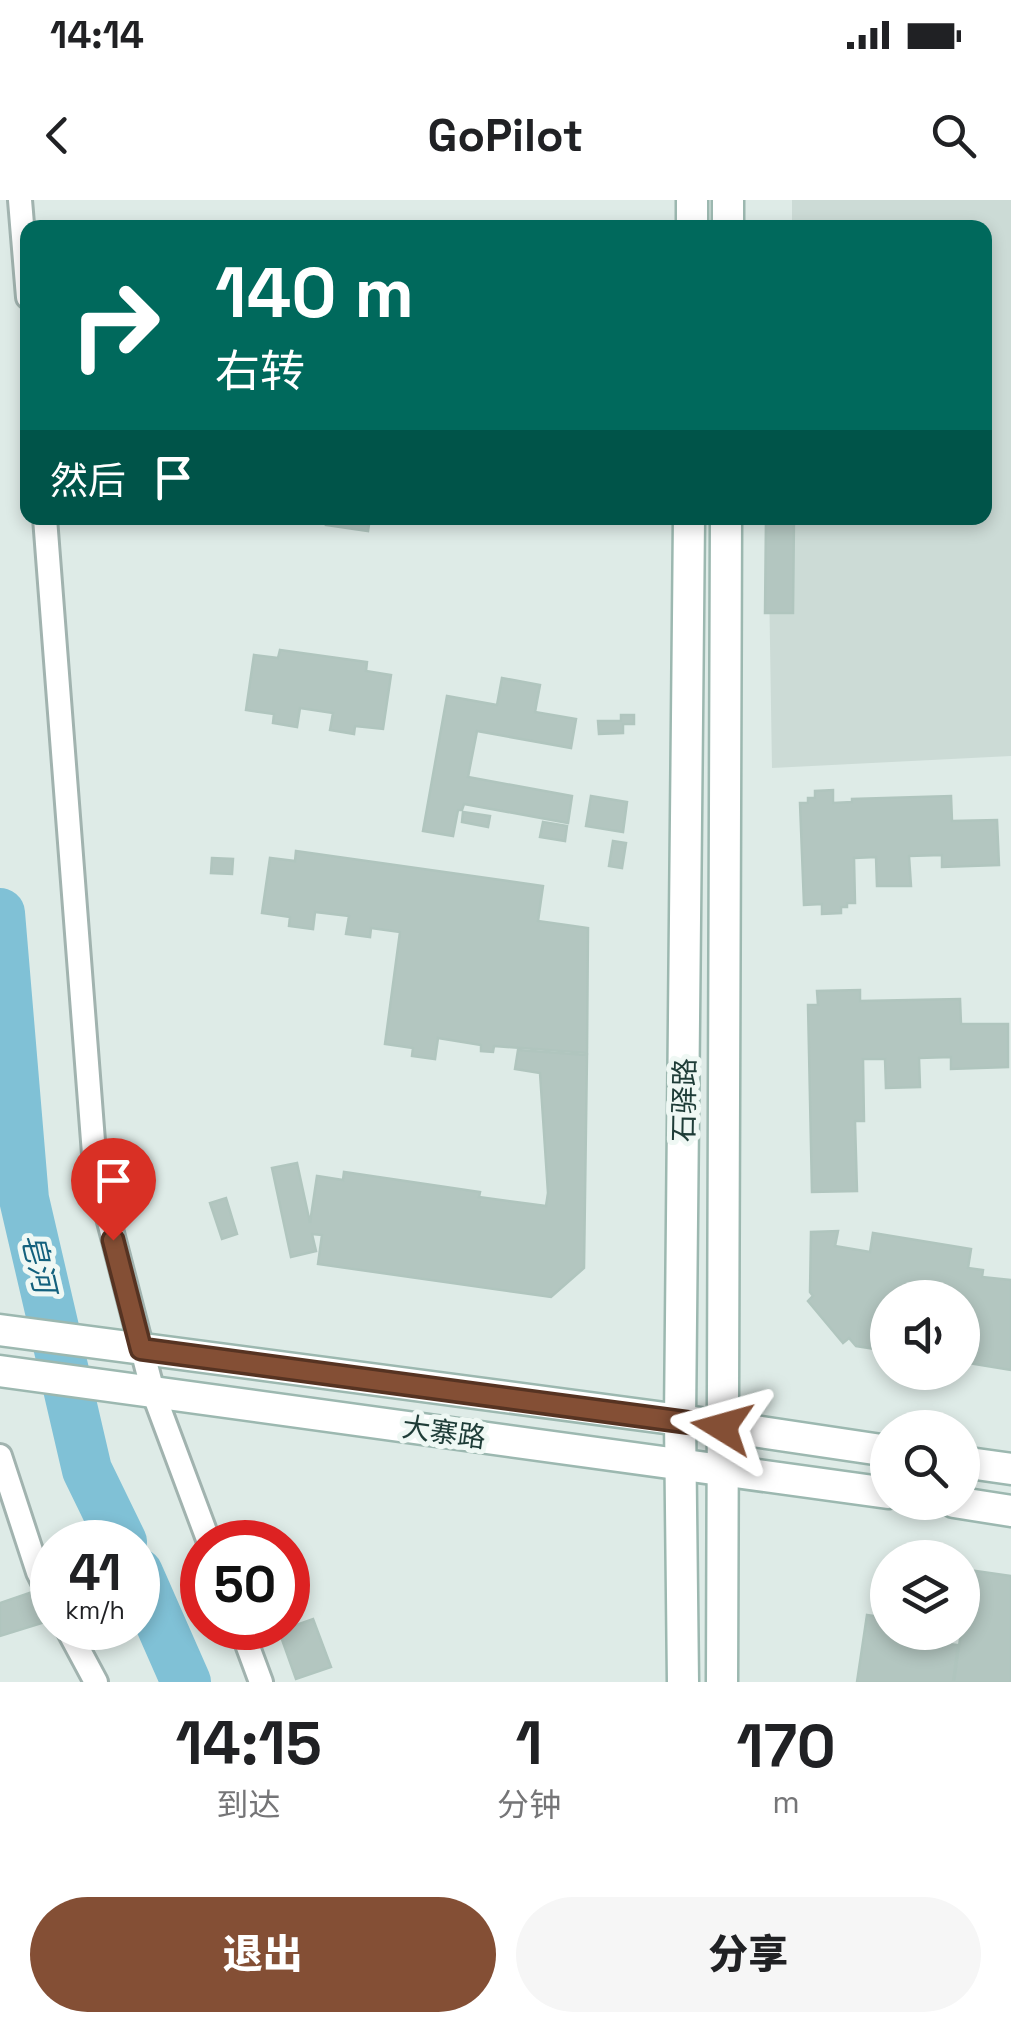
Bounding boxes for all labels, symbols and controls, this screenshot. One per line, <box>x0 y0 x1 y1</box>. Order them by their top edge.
text: 14:14 <box>50 11 144 59</box>
text: GoPilot <box>428 107 583 164</box>
icon: back <box>30 108 85 163</box>
icon: search <box>926 108 981 163</box>
text: 140 m <box>215 248 414 337</box>
icon: right <box>50 260 180 390</box>
text: 右转 <box>215 343 305 400</box>
icon: arrive <box>146 450 201 505</box>
text: 然后 <box>50 457 126 505</box>
street label: 石驿路 <box>665 1058 703 1142</box>
pin <box>71 1138 156 1241</box>
icon: arrive <box>86 1153 141 1208</box>
water label: 皂河 <box>13 1229 66 1301</box>
map controls <box>870 1280 980 1650</box>
button: sound <box>870 1280 980 1390</box>
position arrow <box>670 1375 774 1479</box>
street label: 大寨路 <box>400 1408 488 1456</box>
button: search <box>870 1410 980 1520</box>
speed limit sign: 50 <box>180 1520 310 1650</box>
button: layers <box>870 1540 980 1650</box>
text: 41 <box>69 1541 121 1605</box>
text: km/h <box>65 1594 125 1626</box>
text: 14:15 <box>175 1705 322 1782</box>
text: 1 <box>516 1705 543 1782</box>
text: 170 <box>737 1708 836 1785</box>
text: m <box>772 1782 800 1822</box>
text: 到达 <box>217 1785 281 1825</box>
text: 分钟 <box>497 1785 561 1825</box>
button: 退出 <box>30 1897 496 2012</box>
button: 分享 <box>516 1897 981 2012</box>

